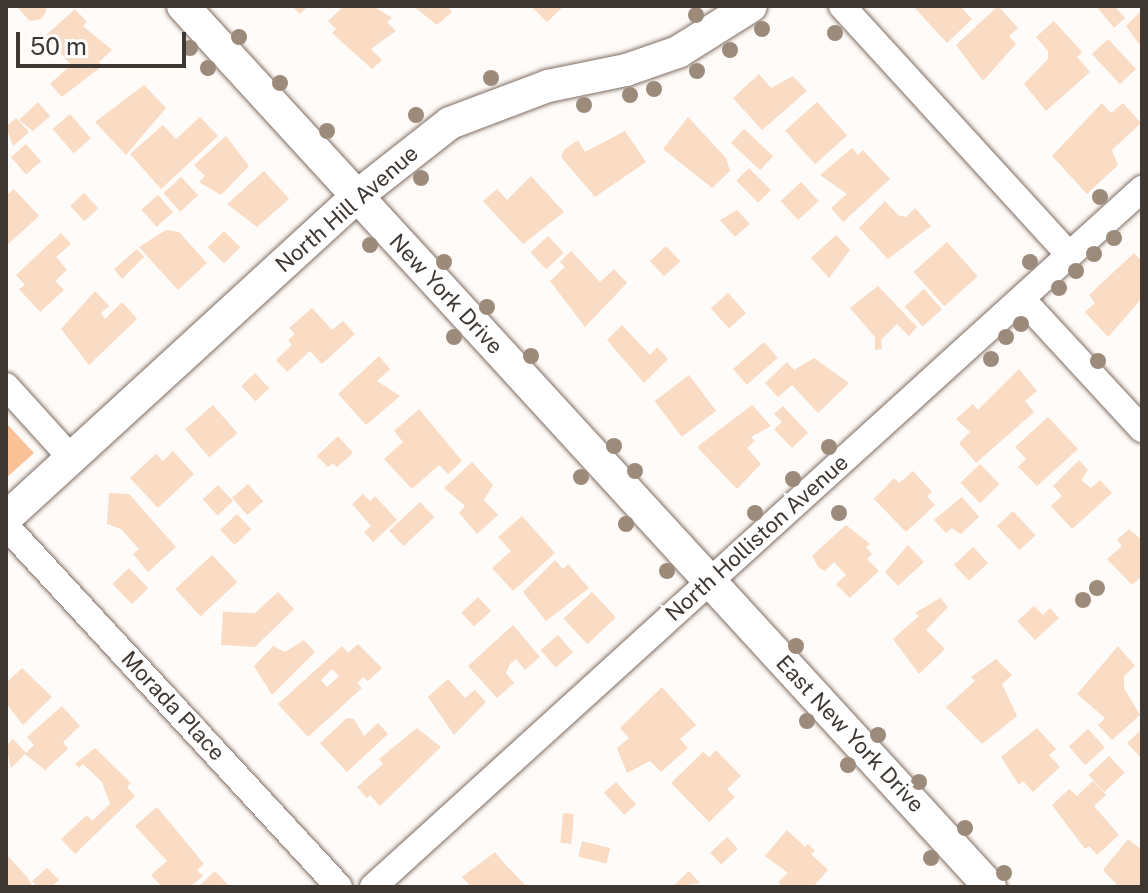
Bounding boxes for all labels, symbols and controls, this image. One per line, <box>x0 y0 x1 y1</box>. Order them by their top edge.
scale bar <box>20 16 190 66</box>
text: 50 m <box>30 32 87 60</box>
street label: North Hill Avenue <box>270 140 424 278</box>
street label: New York Drive <box>384 228 508 360</box>
street label: North Holliston Avenue <box>660 449 854 627</box>
street label: Morada Place <box>116 646 230 766</box>
street label: East New York Drive <box>770 650 930 818</box>

